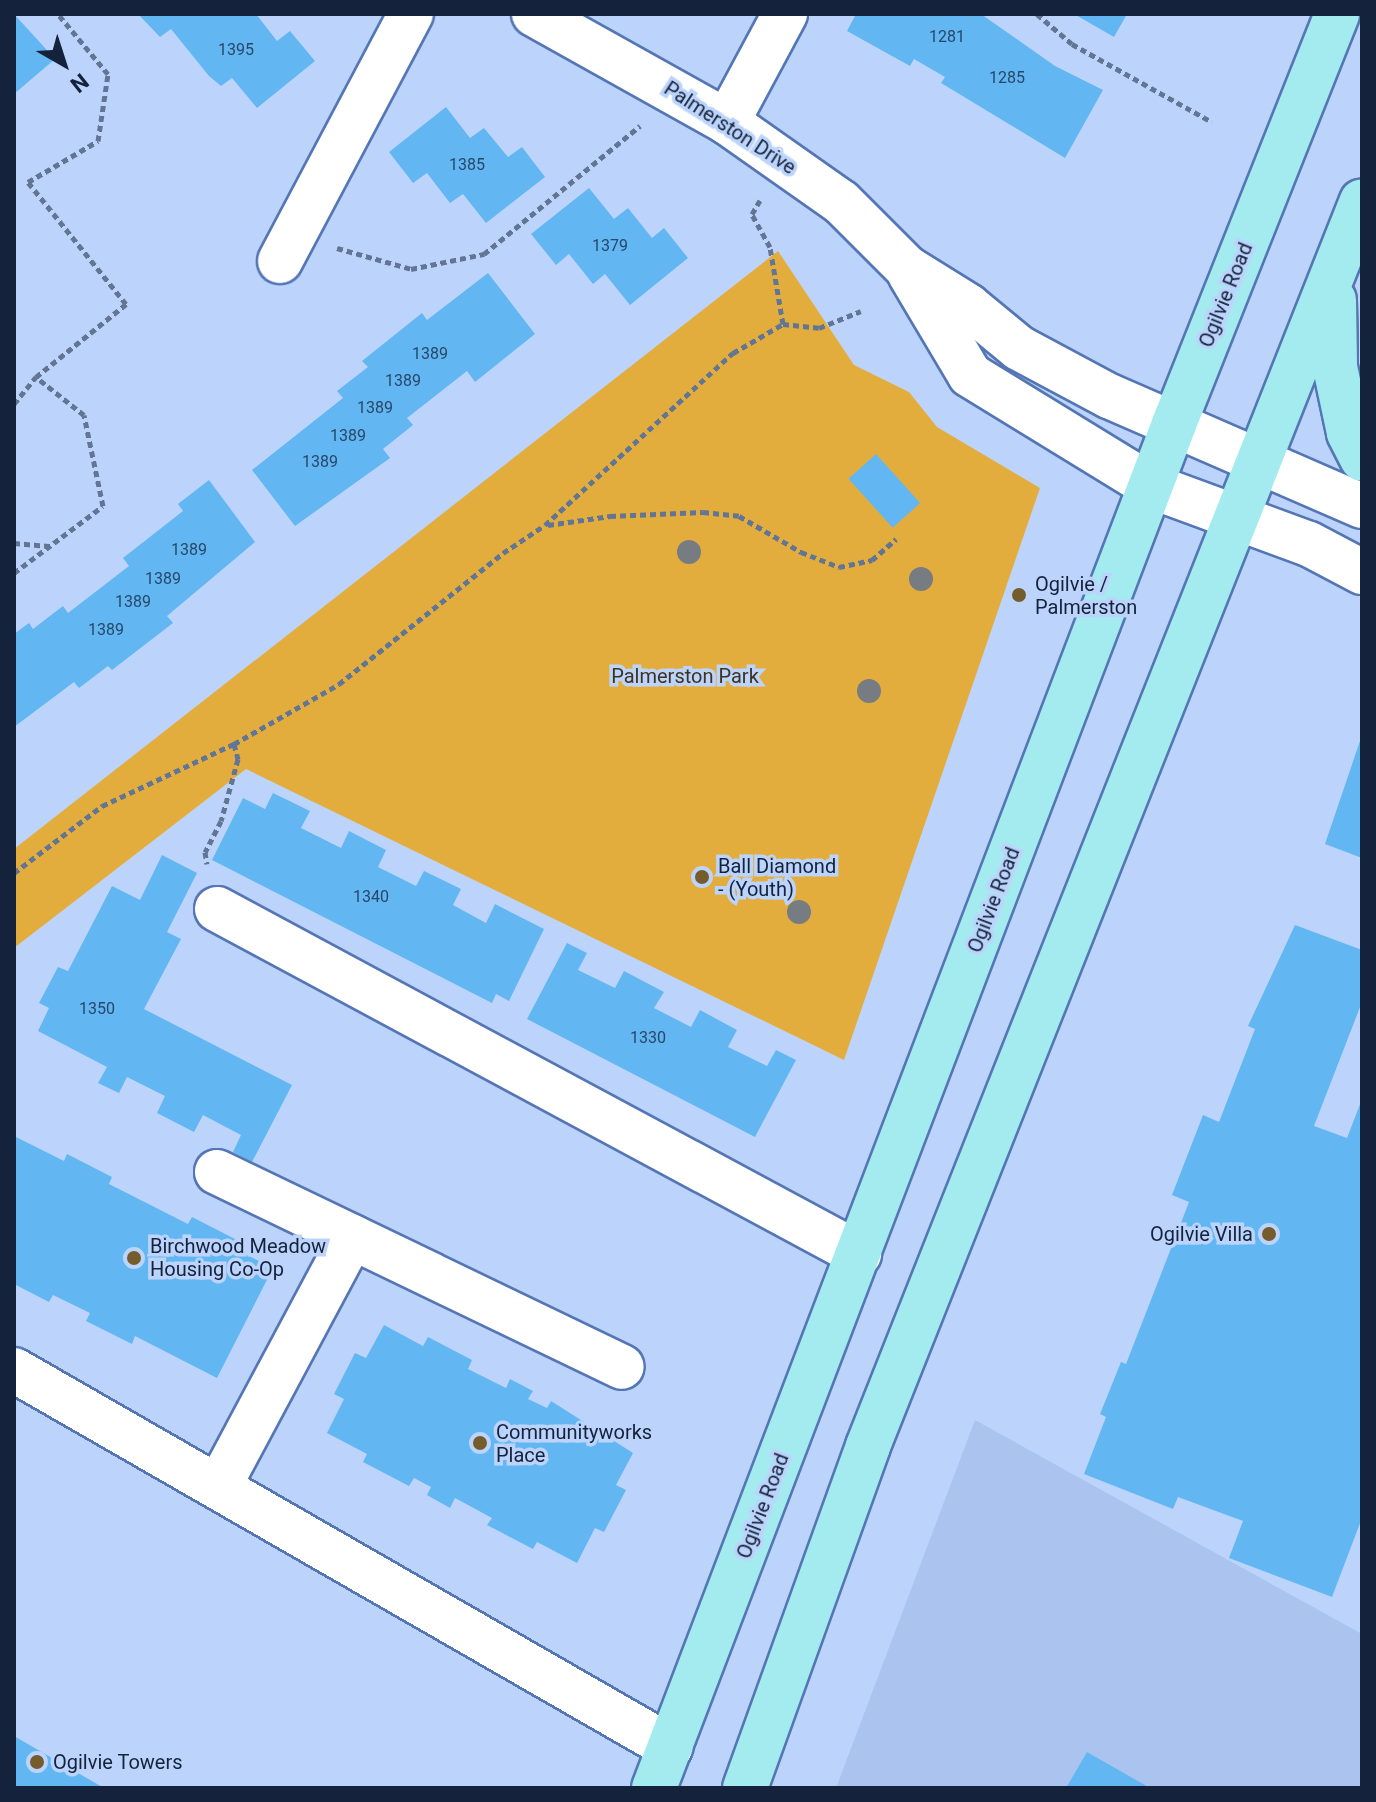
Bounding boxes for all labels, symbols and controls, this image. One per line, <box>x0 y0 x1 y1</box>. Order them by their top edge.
north arrow <box>24 24 104 104</box>
house number: 1281 <box>929 27 965 47</box>
house number: 1395 <box>218 40 254 60</box>
text: N <box>66 68 93 98</box>
house number: 1285 <box>989 68 1025 88</box>
street label: Palmerston Drive <box>660 76 800 180</box>
house number: 1385 <box>449 155 485 175</box>
house number: 1379 <box>592 236 628 256</box>
street label: Ogilvie Road <box>1194 239 1258 351</box>
house number: 1389 <box>412 344 448 364</box>
house number: 1389 <box>385 371 421 391</box>
house number: 1389 <box>357 398 393 418</box>
house number: 1389 <box>330 426 366 446</box>
house number: 1389 <box>302 452 338 472</box>
house number: 1389 <box>171 540 207 560</box>
house number: 1389 <box>145 569 181 589</box>
place label: Ogilvie / Palmerston <box>1035 572 1137 619</box>
marker: Ogilvie / Palmerston <box>1010 586 1028 604</box>
house number: 1389 <box>115 592 151 612</box>
house number: 1389 <box>88 620 124 640</box>
park label: Palmerston Park <box>611 664 759 688</box>
street label: Ogilvie Road <box>963 844 1025 956</box>
place label: Ball Diamond - (Youth) <box>718 854 836 901</box>
marker: Ball Diamond - (Youth) <box>693 868 711 886</box>
house number: 1340 <box>353 887 389 907</box>
house number: 1350 <box>79 999 115 1019</box>
house number: 1330 <box>630 1028 666 1048</box>
place label: Ogilvie Villa <box>1150 1222 1253 1246</box>
marker: Ogilvie Villa <box>1260 1225 1278 1243</box>
place label: Birchwood Meadow Housing Co-Op <box>150 1234 326 1281</box>
marker: Birchwood Meadow Housing Co-Op <box>125 1249 143 1267</box>
place label: Communityworks Place <box>496 1420 652 1467</box>
marker: Communityworks Place <box>471 1434 489 1452</box>
street label: Ogilvie Road <box>732 1450 794 1562</box>
place label: Ogilvie Towers <box>53 1750 183 1774</box>
marker: Ogilvie Towers <box>28 1753 46 1771</box>

